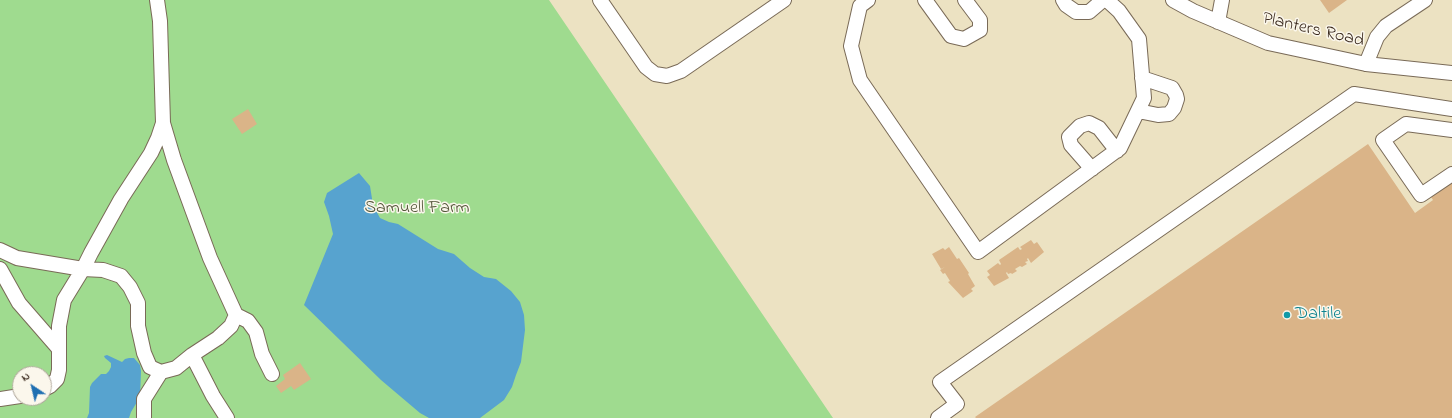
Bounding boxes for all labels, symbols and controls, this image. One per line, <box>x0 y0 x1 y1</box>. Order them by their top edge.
street label: Planters Road <box>1260 9 1366 53</box>
park label: Samuell Farm <box>364 198 470 220</box>
place label: Daltile <box>1295 304 1341 326</box>
marker: Daltile <box>1282 310 1292 320</box>
north arrow <box>12 366 52 406</box>
text: N <box>18 368 33 386</box>

